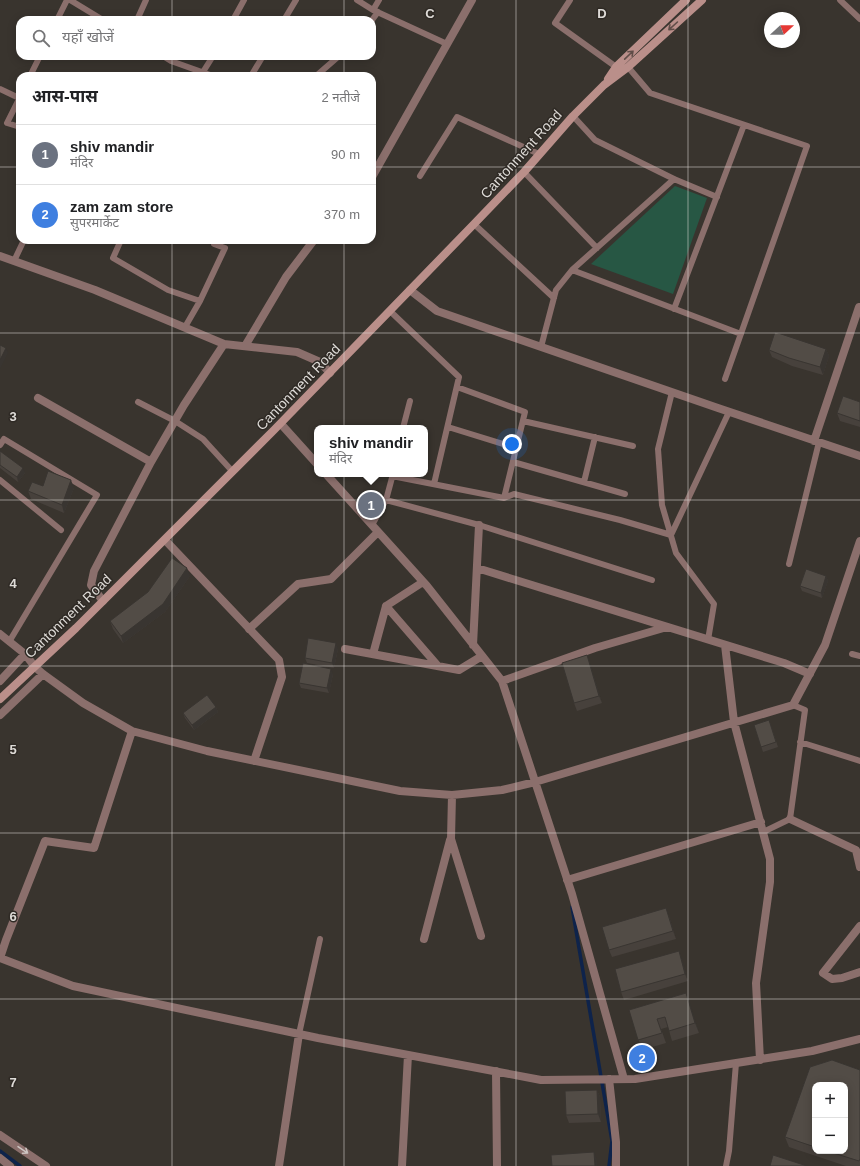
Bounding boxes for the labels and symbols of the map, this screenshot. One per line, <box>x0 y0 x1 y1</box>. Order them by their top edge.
text: C <box>425 6 435 21</box>
text: D <box>597 6 607 21</box>
north arrow <box>764 12 800 48</box>
one-way arrow <box>668 22 678 31</box>
one-way arrow <box>624 50 634 59</box>
street label: Cantonment Road <box>477 106 565 202</box>
street label: Cantonment Road <box>253 341 343 433</box>
text: 3 <box>9 409 17 424</box>
your location <box>502 434 522 454</box>
pin: 1 <box>358 490 384 520</box>
street label: Cantonment Road <box>22 571 114 661</box>
text: 4 <box>9 576 17 591</box>
text: 5 <box>9 742 17 757</box>
text: 6 <box>9 909 17 924</box>
pin: 2 <box>629 1043 655 1073</box>
text: 7 <box>9 1075 17 1090</box>
one-way arrow <box>17 1146 28 1154</box>

